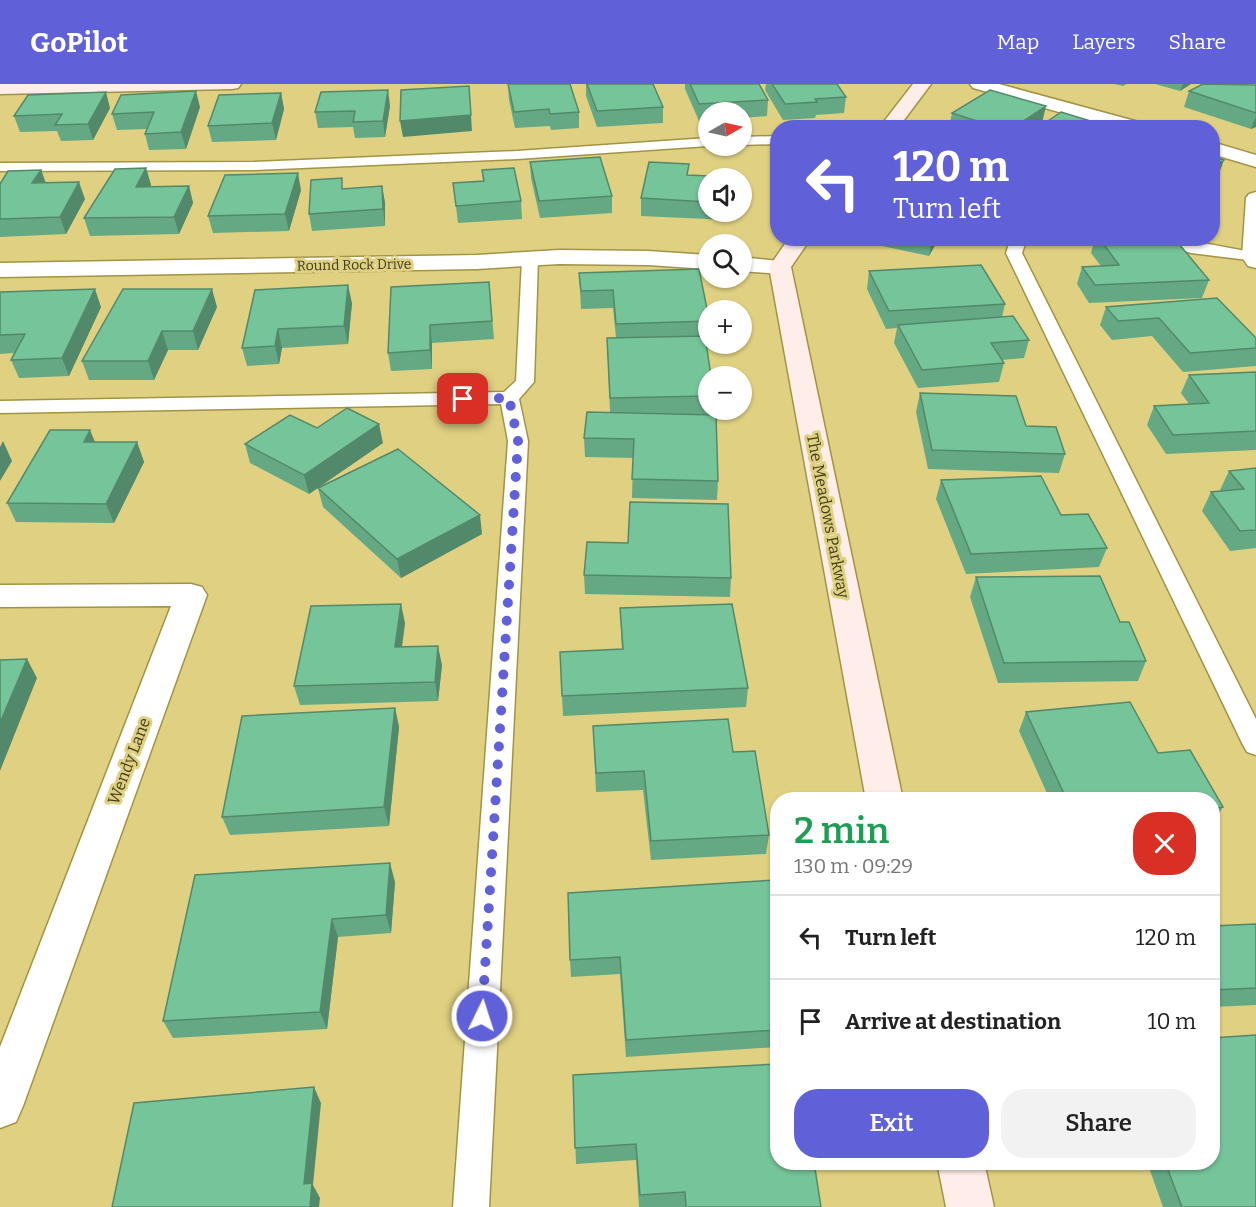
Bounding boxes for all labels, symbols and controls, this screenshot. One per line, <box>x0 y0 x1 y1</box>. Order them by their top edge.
text: GoPilot <box>30 26 128 59</box>
text: Map <box>997 29 1039 55</box>
text: Layers <box>1072 29 1136 55</box>
text: Share <box>1169 29 1226 55</box>
north arrow <box>698 102 752 156</box>
map controls <box>698 102 752 420</box>
text: 120 m <box>893 142 1009 192</box>
icon: left <box>794 144 872 222</box>
button: sound <box>698 168 752 222</box>
text: Turn left <box>893 193 1001 225</box>
button: search <box>698 234 752 288</box>
street label: Round Rock Drive <box>296 256 412 274</box>
button: + <box>698 300 752 354</box>
button: − <box>698 366 752 420</box>
pin <box>437 373 488 424</box>
icon: arrive <box>446 382 479 415</box>
street label: The Meadows Parkway <box>803 432 853 600</box>
street label: Wendy Lane <box>104 715 154 807</box>
text: 2 min <box>794 809 889 853</box>
button: close <box>1133 812 1196 875</box>
text: 130 m · 09:29 <box>794 854 913 878</box>
icon: left <box>794 921 827 954</box>
text: Turn left <box>845 924 937 951</box>
text: 120 m <box>1136 924 1196 951</box>
position arrow <box>450 984 514 1048</box>
icon: arrive <box>794 1005 827 1038</box>
text: Arrive at destination <box>845 1008 1061 1035</box>
text: 10 m <box>1148 1008 1196 1035</box>
button: Exit <box>794 1089 989 1158</box>
button: Share <box>1001 1089 1196 1158</box>

